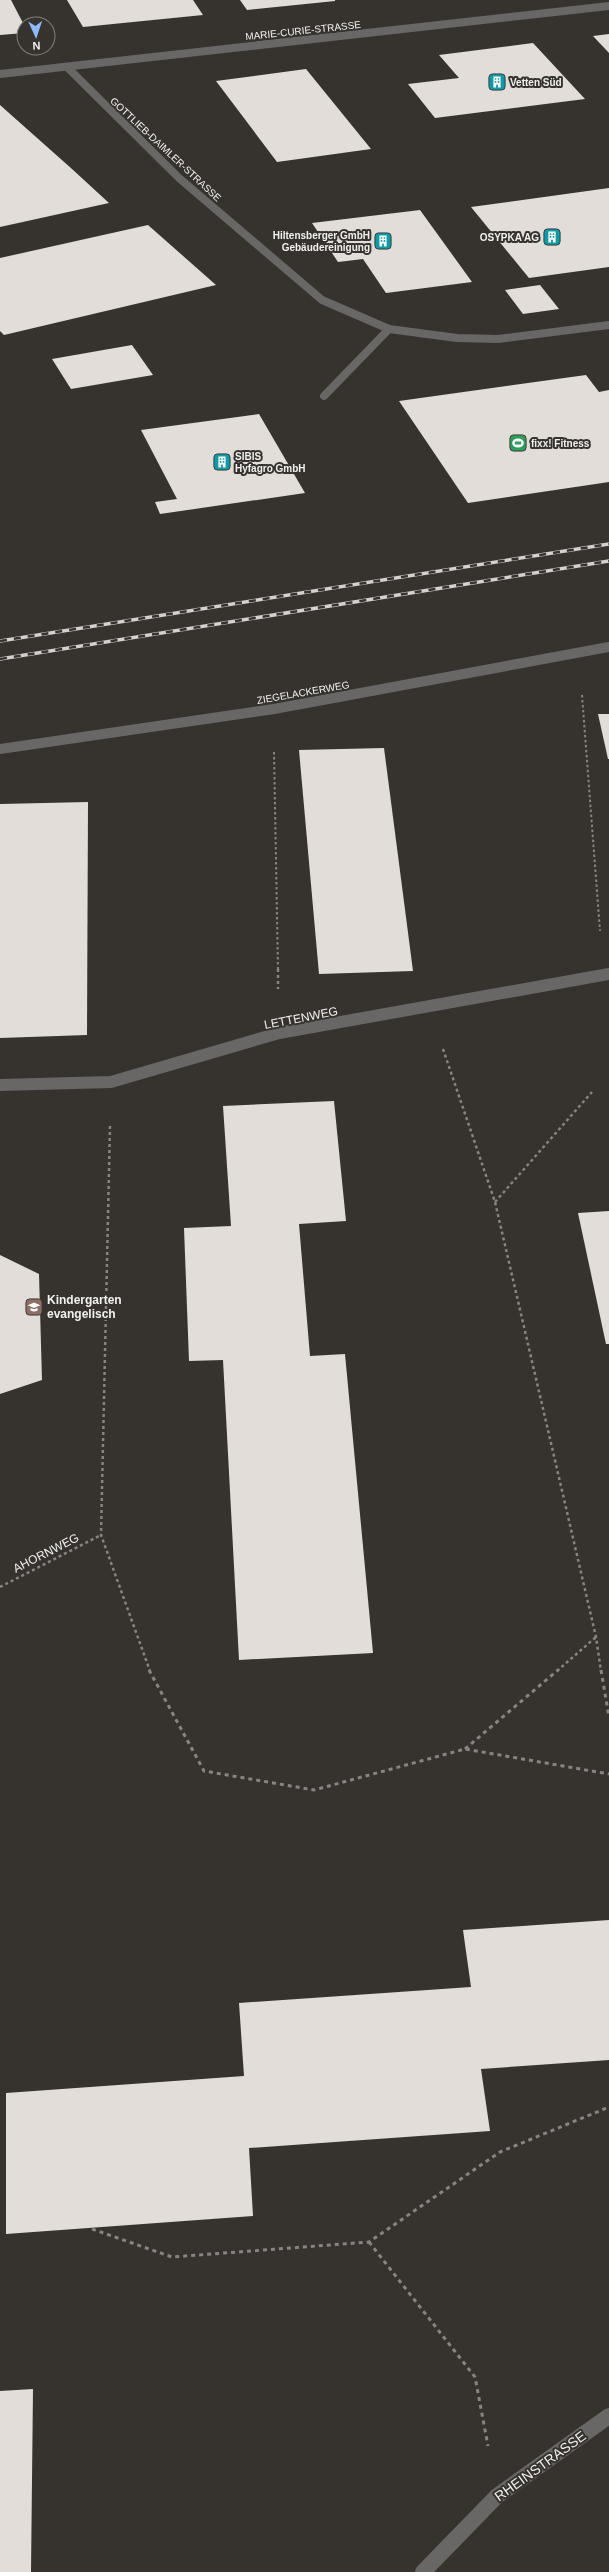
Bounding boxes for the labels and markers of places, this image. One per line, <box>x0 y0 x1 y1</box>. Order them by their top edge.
building icon: Vetten Süd <box>487 72 507 92</box>
place label: Vetten Süd <box>510 77 562 88</box>
building icon: OSYPKA AG <box>542 227 562 247</box>
place label: Hiltensberger GmbH Gebäudereinigung <box>273 230 370 253</box>
building icon: Hiltensberger GmbH Gebäudereinigung <box>373 231 393 251</box>
place label: OSYPKA AG <box>480 232 539 243</box>
sports icon: fixx! Fitness <box>508 433 528 453</box>
place label: fixx! Fitness <box>531 438 590 449</box>
place label: SIBIS Hyfagro GmbH <box>235 451 306 474</box>
building icon: SIBIS Hyfagro GmbH <box>212 452 232 472</box>
place label: Kindergarten evangelisch <box>47 1293 122 1321</box>
school or university icon: Kindergarten evangelisch <box>24 1297 44 1317</box>

